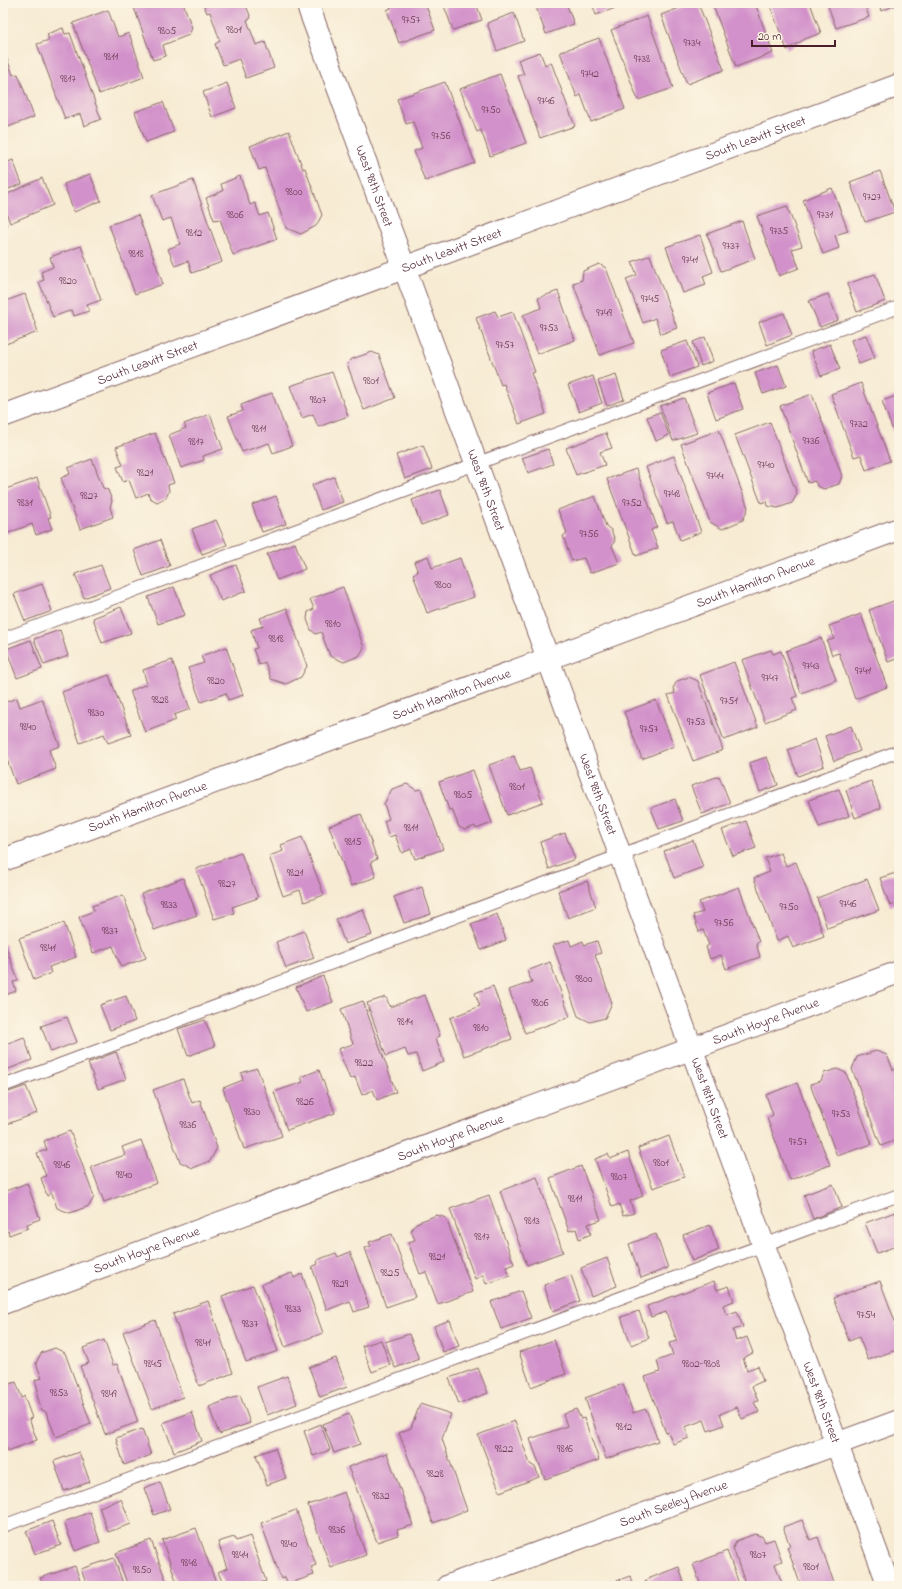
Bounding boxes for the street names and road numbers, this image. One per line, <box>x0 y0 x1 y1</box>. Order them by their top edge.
street label: South Leavitt Street <box>702 111 809 165</box>
street label: West 98th Street <box>351 143 398 230</box>
street label: South Leavitt Street <box>398 223 505 278</box>
street label: South Leavitt Street <box>94 335 201 390</box>
street label: West 98th Street <box>462 447 510 534</box>
street label: South Hamilton Avenue <box>693 551 818 613</box>
street label: South Hamilton Avenue <box>389 664 514 725</box>
street label: West 98th Street <box>574 751 622 838</box>
street label: South Hamilton Avenue <box>85 776 210 837</box>
street label: South Hoyne Avenue <box>710 993 822 1050</box>
street label: West 98th Street <box>686 1055 734 1142</box>
street label: South Hoyne Avenue <box>394 1109 507 1166</box>
street label: South Hoyne Avenue <box>91 1222 203 1278</box>
street label: West 98th Street <box>798 1359 845 1446</box>
street label: South Seeley Avenue <box>617 1475 730 1532</box>

